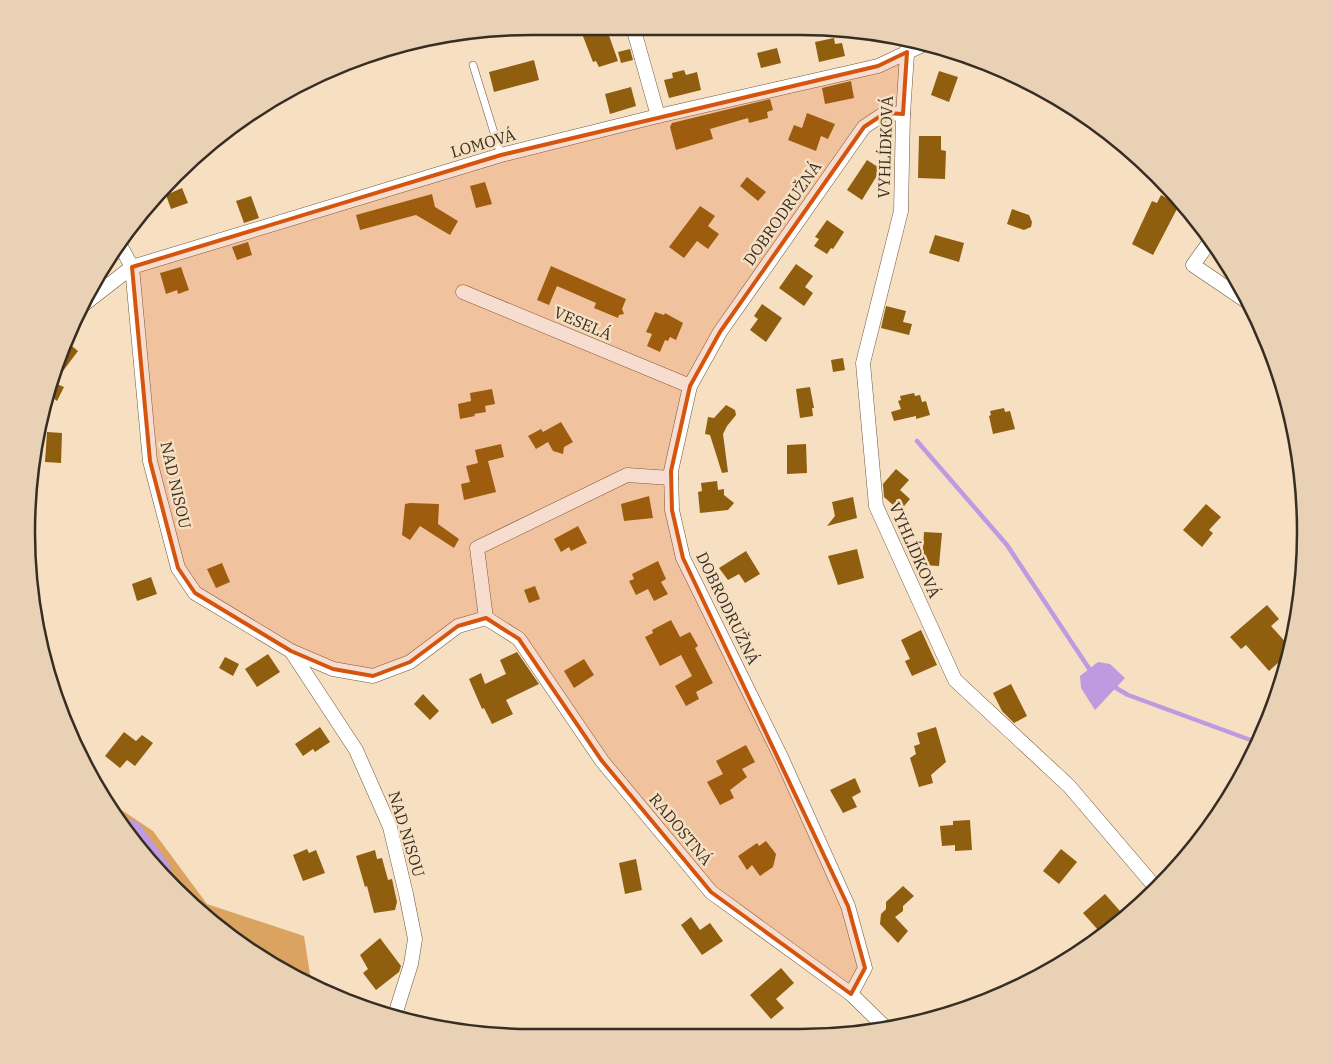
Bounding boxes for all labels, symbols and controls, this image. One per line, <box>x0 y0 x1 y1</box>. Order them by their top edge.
street label: VYHLÍDKOVÁ <box>872 95 897 199</box>
street label: LOMOVÁ <box>448 123 518 162</box>
street label: DOBRODRUŽNÁ <box>738 156 825 269</box>
street label: VESELÁ <box>551 301 615 344</box>
street label: NAD NISOU <box>156 439 196 531</box>
street label: VYHLÍDKOVÁ <box>885 499 946 601</box>
street label: DOBRODRUŽNÁ <box>692 548 765 668</box>
street label: RADOSTNÁ <box>645 788 718 869</box>
street label: NAD NISOU <box>384 789 430 880</box>

